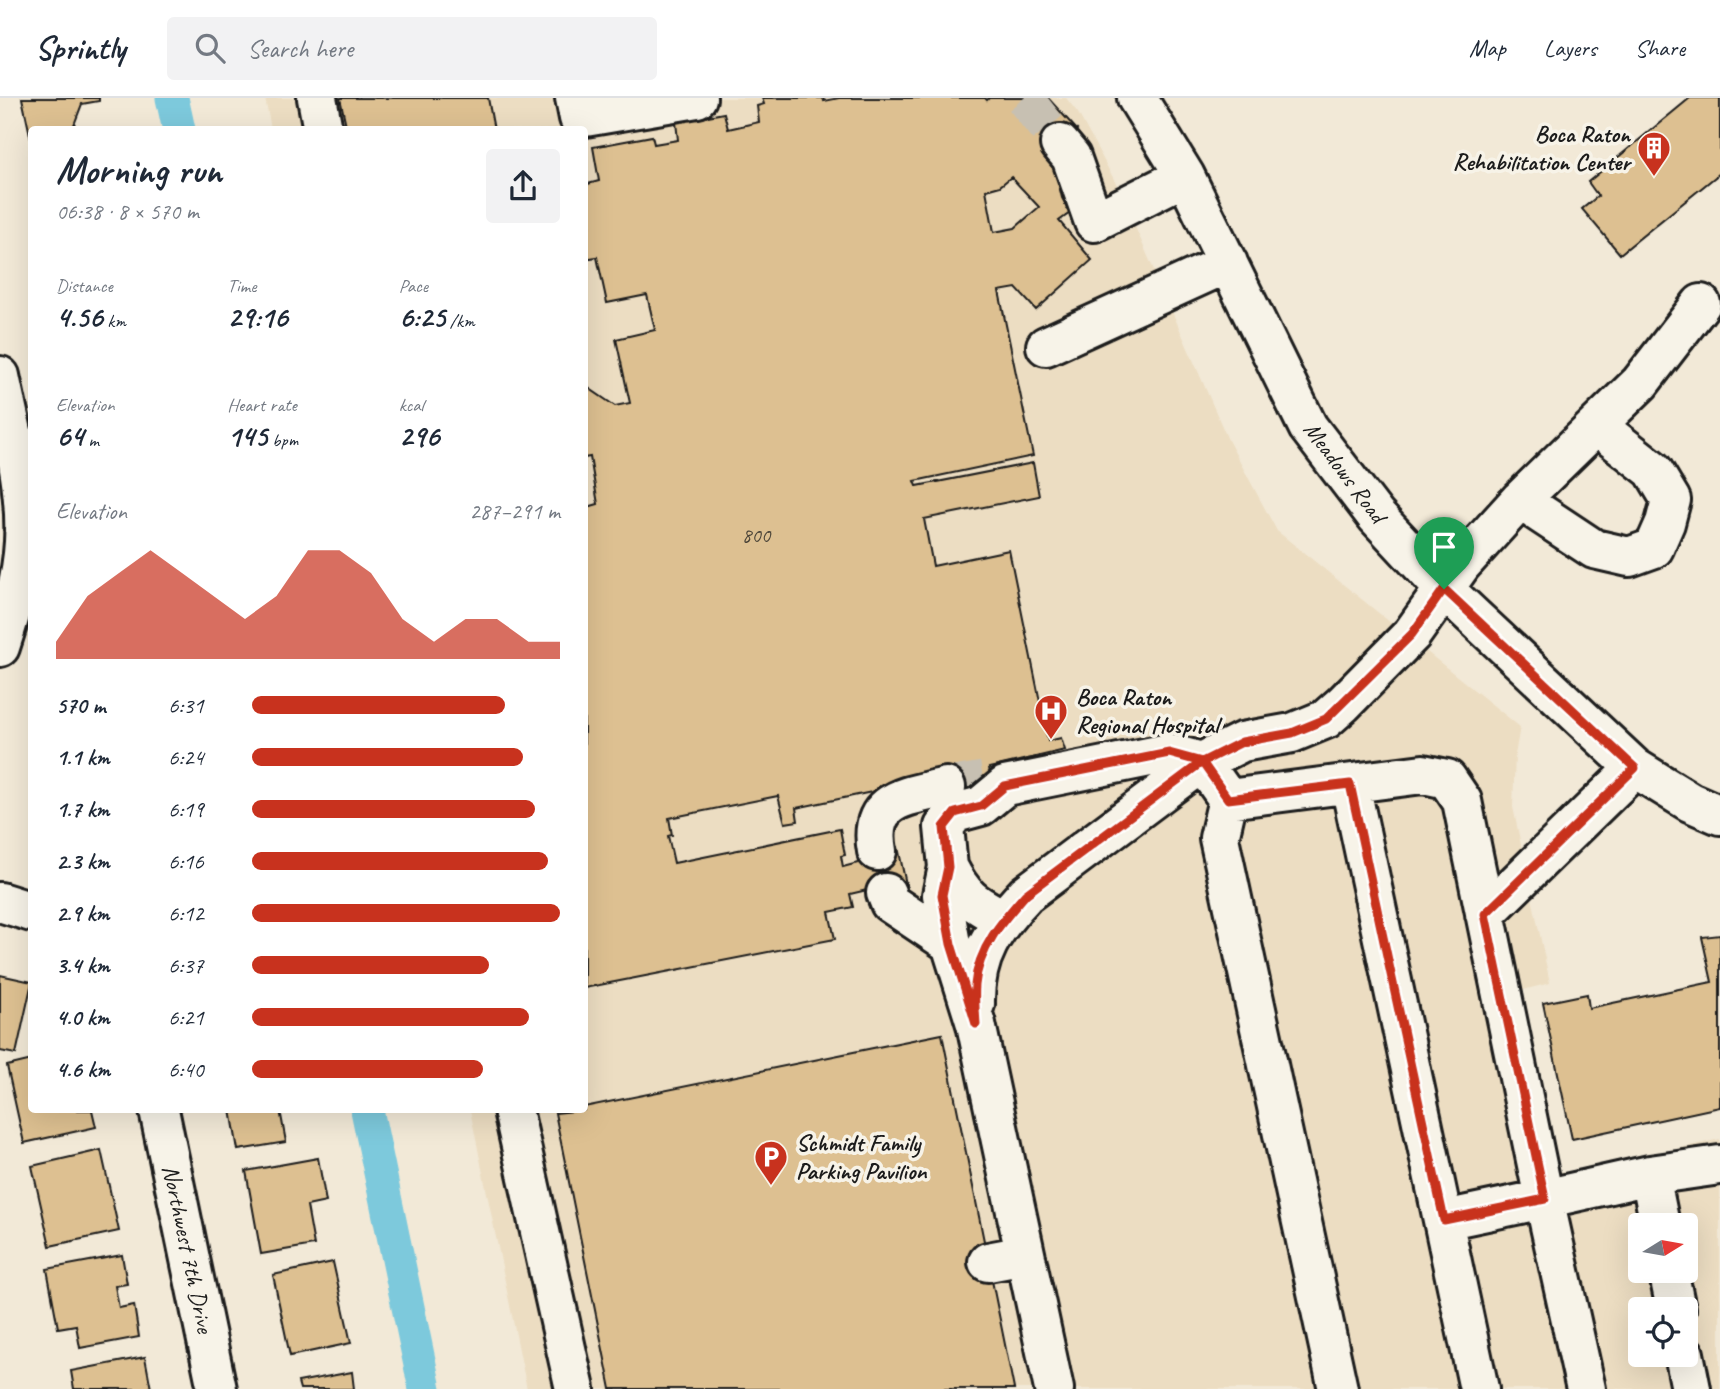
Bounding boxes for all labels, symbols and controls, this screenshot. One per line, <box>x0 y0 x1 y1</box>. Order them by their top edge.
search box <box>167 17 657 80</box>
text: Sprintly <box>35 27 125 69</box>
icon: search <box>191 29 229 67</box>
text: Search here <box>247 32 353 65</box>
text: Map <box>1469 33 1506 63</box>
text: Layers <box>1544 33 1597 63</box>
text: Share <box>1635 33 1685 63</box>
place label: Boca Raton Rehabilitation Center <box>1453 119 1632 177</box>
building icon: Boca Raton Rehabilitation Center <box>1635 129 1673 178</box>
text: Morning run <box>56 147 222 194</box>
button: share <box>486 149 560 223</box>
text: 06:38 · 8 × 570 m <box>56 197 199 226</box>
text: Distance <box>56 274 113 298</box>
text: Time <box>227 274 256 298</box>
text: Pace <box>399 274 428 298</box>
text: 4.56 <box>56 298 103 336</box>
text: 29:16 <box>227 298 288 336</box>
text: 6:25 <box>399 298 445 336</box>
text: km <box>103 309 126 333</box>
text: /km <box>445 309 475 333</box>
text: Elevation <box>56 393 114 417</box>
text: Heart rate <box>227 393 297 417</box>
text: kcal <box>399 393 424 417</box>
street label: Meadows Road <box>1297 415 1395 531</box>
text: 64 <box>56 417 84 455</box>
text: 145 <box>227 417 267 455</box>
text: 296 <box>399 417 439 455</box>
text: m <box>84 428 99 452</box>
text: bpm <box>267 428 298 452</box>
text: Elevation <box>56 497 127 526</box>
text: 287–291 m <box>469 497 560 526</box>
pin <box>1414 517 1474 589</box>
house number: 800 <box>742 522 772 548</box>
icon: arrive <box>1425 528 1463 566</box>
place label: Boca Raton Regional Hospital <box>1076 682 1223 740</box>
text: 570 m <box>56 691 105 720</box>
text: 6:31 <box>168 691 204 720</box>
hospital icon: Boca Raton Regional Hospital <box>1032 692 1070 741</box>
text: 1.1 km <box>56 743 110 772</box>
text: 6:24 <box>168 743 204 772</box>
text: 1.7 km <box>56 795 109 824</box>
text: 6:19 <box>168 795 204 824</box>
text: 2.3 km <box>56 847 110 876</box>
text: 6:16 <box>168 847 204 876</box>
text: 2.9 km <box>56 899 109 928</box>
text: 6:12 <box>168 899 204 928</box>
text: 3.4 km <box>56 951 110 980</box>
text: 6:37 <box>168 951 204 980</box>
text: 4.0 km <box>56 1003 110 1032</box>
text: 6:21 <box>168 1003 204 1032</box>
text: 4.6 km <box>56 1055 110 1084</box>
text: 6:40 <box>168 1055 204 1084</box>
place label: Schmidt Family Parking Pavilion <box>796 1128 927 1186</box>
parking icon: Schmidt Family Parking Pavilion <box>752 1138 790 1187</box>
street label: Northwest 7th Drive <box>156 1162 221 1338</box>
north arrow <box>1628 1213 1698 1283</box>
map controls <box>1628 1213 1698 1367</box>
button: locate <box>1628 1297 1698 1367</box>

